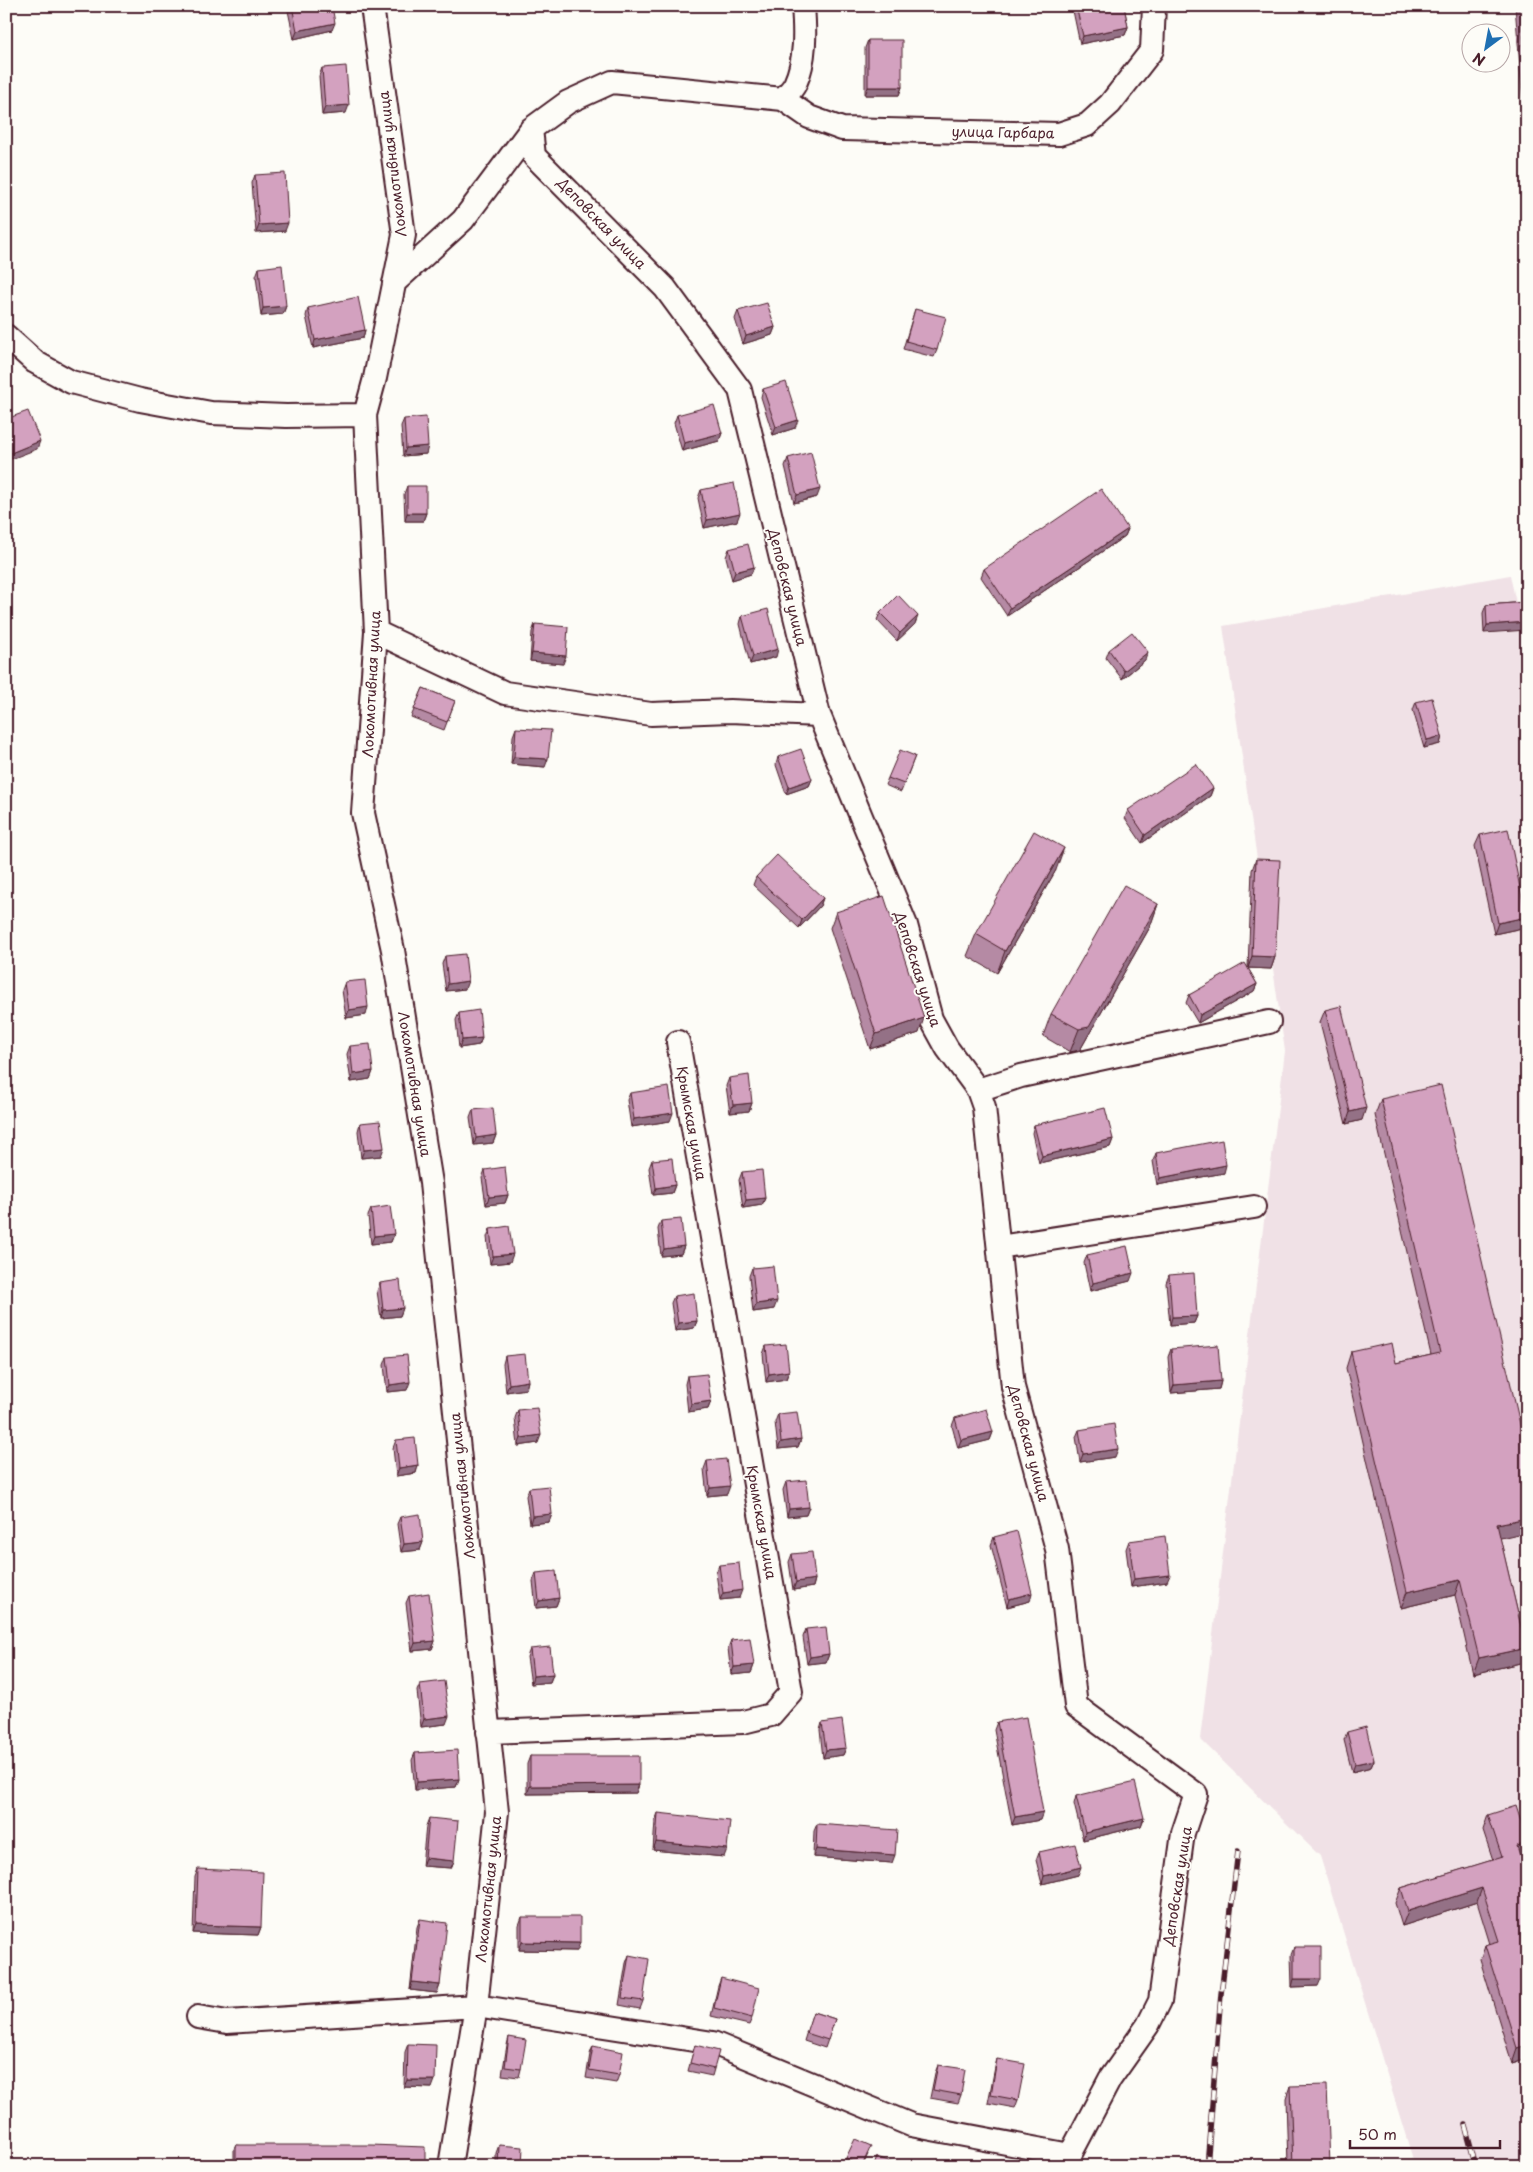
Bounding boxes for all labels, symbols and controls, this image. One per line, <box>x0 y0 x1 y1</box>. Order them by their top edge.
north arrow <box>1460 22 1510 72</box>
text: N <box>1469 48 1489 71</box>
street label: Локомотивная улица <box>373 90 411 238</box>
street label: улица Гарбара <box>951 121 1055 143</box>
street label: Деповская улица <box>552 172 651 274</box>
street label: Деповская улица <box>763 525 813 648</box>
street label: Локомотивная улица <box>357 610 385 758</box>
street label: Деповская улица <box>889 908 947 1030</box>
street label: Локомотивная улица <box>393 1010 437 1158</box>
street label: Крымская улица <box>672 1064 712 1182</box>
street label: Деповская улица <box>1003 1381 1055 1504</box>
street label: Локомотивная улица <box>444 1412 480 1560</box>
street label: Крымская улица <box>742 1463 782 1581</box>
street label: Локомотивная улица <box>470 1815 506 1963</box>
street label: Деповская улица <box>1157 1825 1197 1948</box>
scale bar <box>1350 2117 1500 2149</box>
text: 50 m <box>1358 2122 1397 2145</box>

